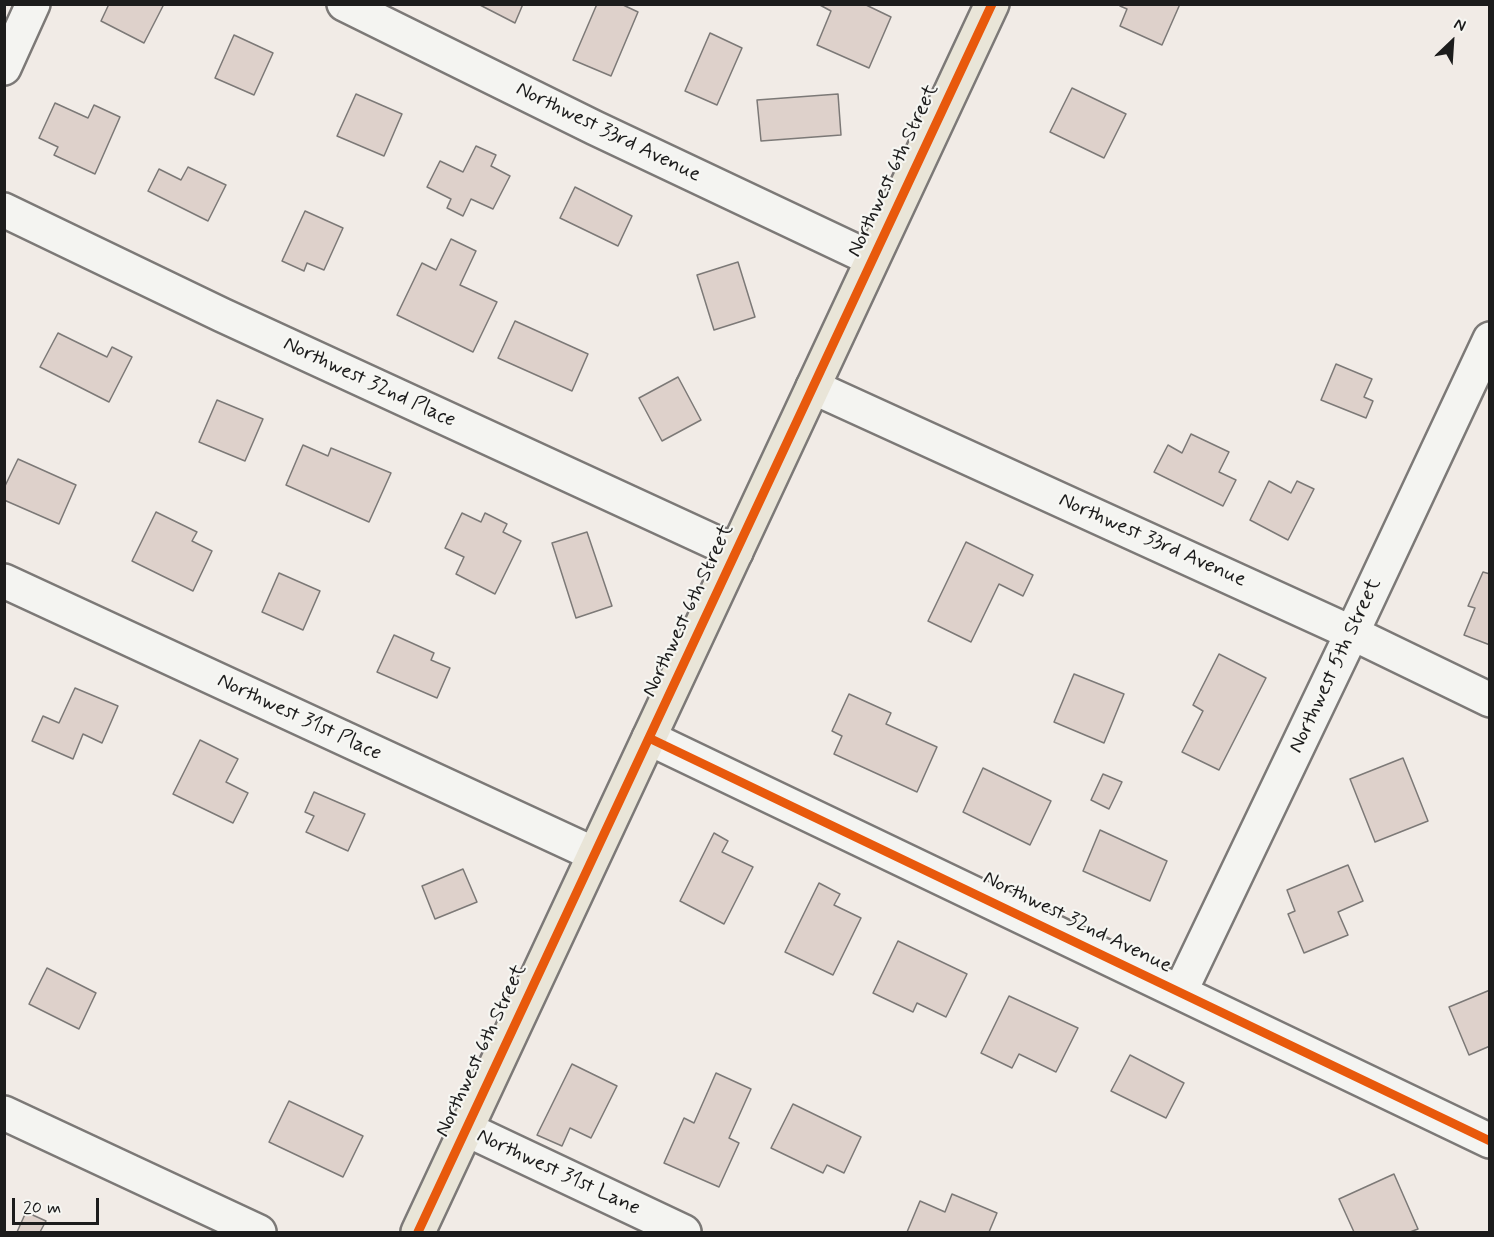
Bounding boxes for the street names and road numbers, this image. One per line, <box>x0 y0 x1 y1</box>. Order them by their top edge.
street label: Northwest 33rd Avenue <box>511 77 705 189</box>
street label: Northwest 6th Street <box>843 80 945 262</box>
street label: Northwest 32nd Place <box>279 332 459 434</box>
street label: Northwest 33rd Avenue <box>1054 488 1250 594</box>
street label: Northwest 6th Street <box>638 520 740 702</box>
street label: Northwest 5th Street <box>1284 575 1388 757</box>
street label: Northwest 31st Place <box>213 669 385 767</box>
street label: Northwest 32nd Avenue <box>978 866 1176 980</box>
street label: Northwest 6th Street <box>431 960 533 1142</box>
street label: Northwest 31st Lane <box>472 1124 644 1222</box>

